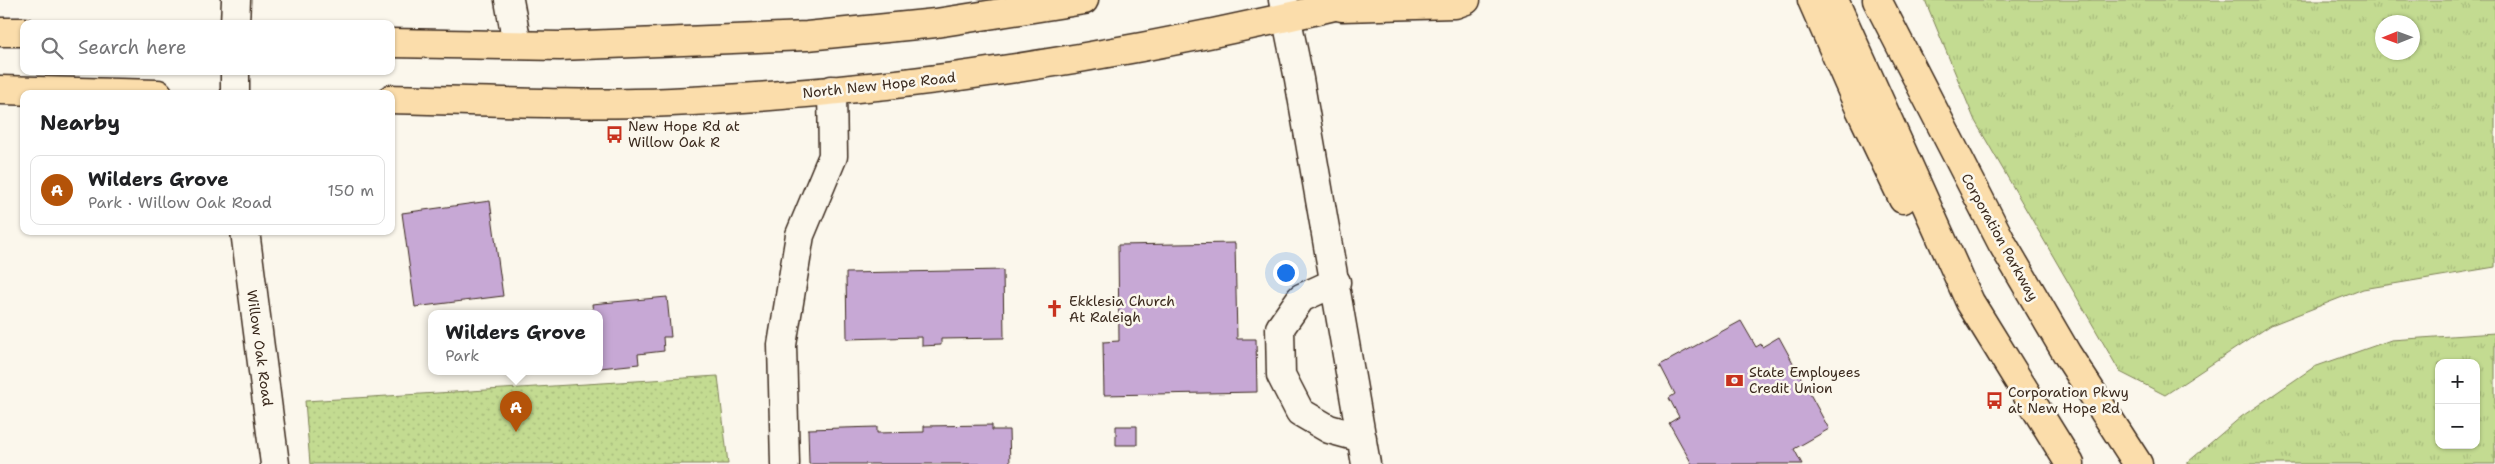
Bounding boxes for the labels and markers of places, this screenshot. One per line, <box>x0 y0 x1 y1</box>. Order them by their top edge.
place label: New Hope Rd at Willow Oak R <box>628 117 740 151</box>
bus stop icon: New Hope Rd at Willow Oak R <box>604 124 624 144</box>
place label: Ekklesia Church At Raleigh <box>1069 292 1175 326</box>
church icon: Ekklesia Church At Raleigh <box>1045 299 1065 319</box>
place label: State Employees Credit Union <box>1749 363 1861 397</box>
bank icon: State Employees Credit Union <box>1725 370 1745 390</box>
place label: Corporation Pkwy at New Hope Rd <box>2008 383 2129 417</box>
bus stop icon: Corporation Pkwy at New Hope Rd <box>1984 390 2004 410</box>
pin: A <box>500 391 532 432</box>

